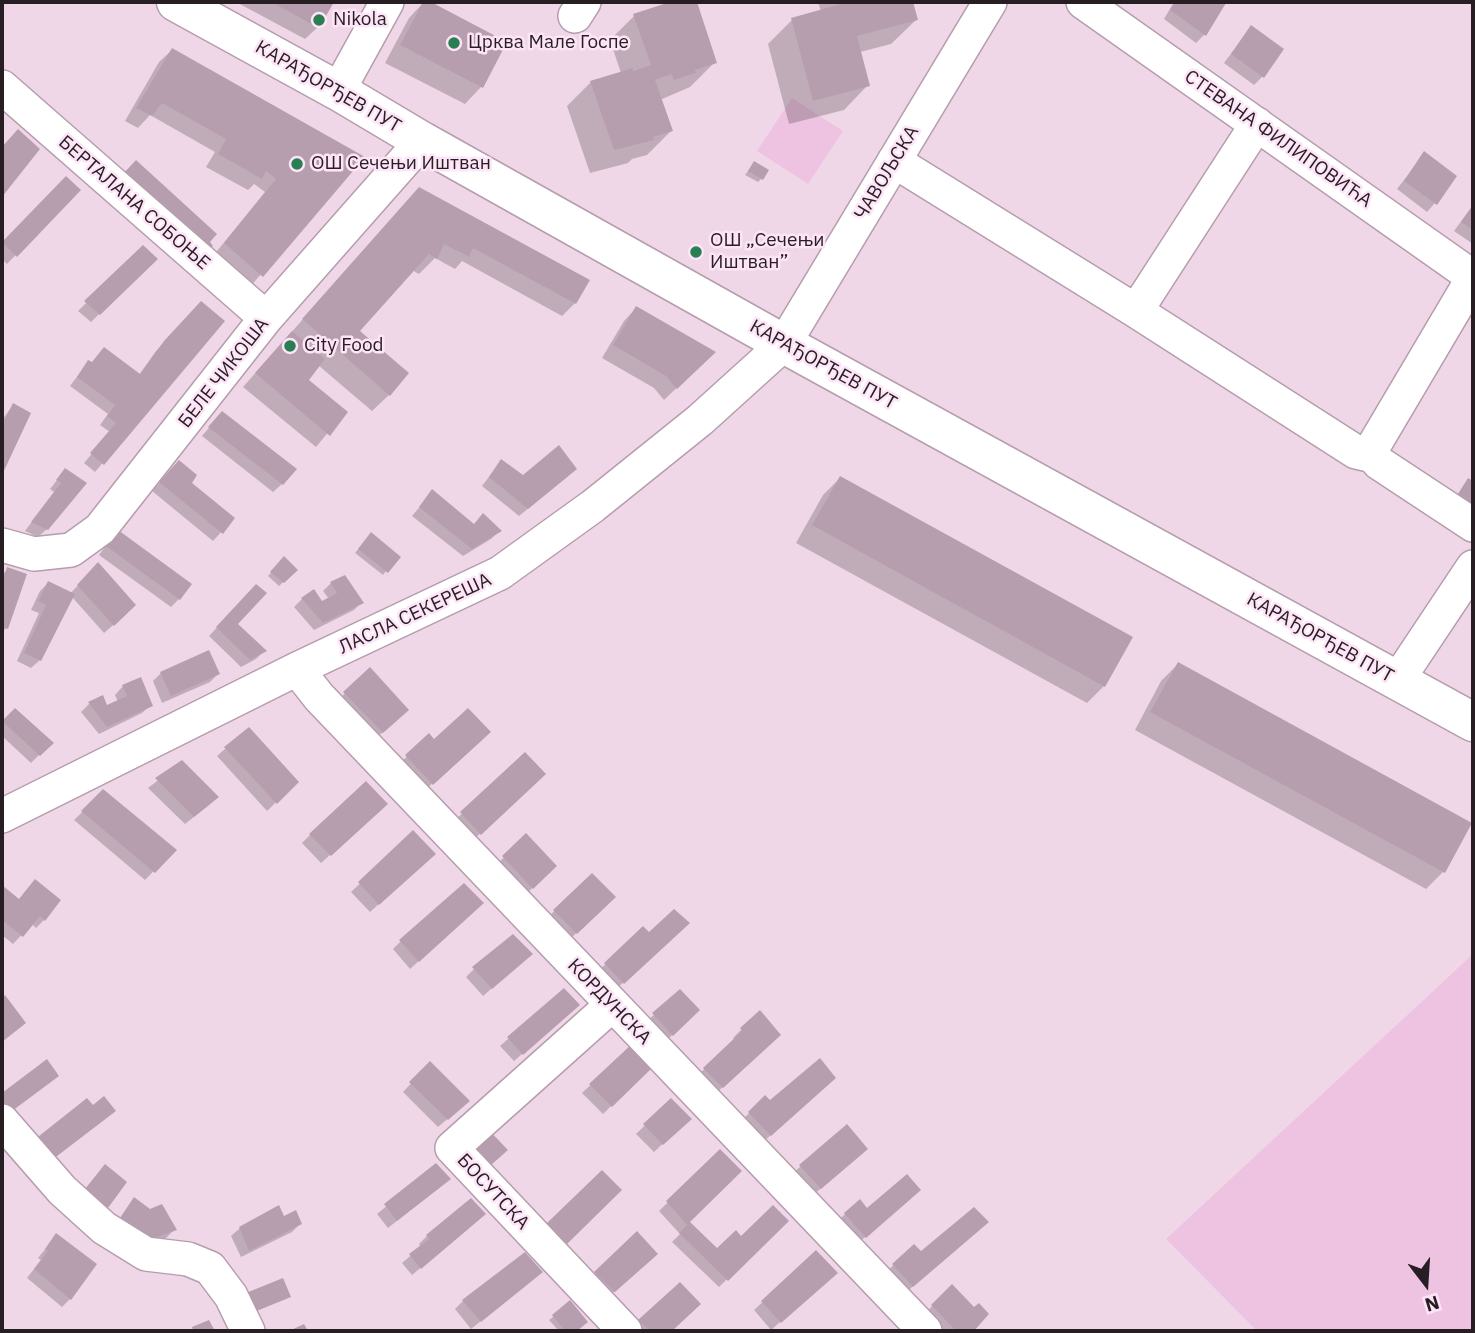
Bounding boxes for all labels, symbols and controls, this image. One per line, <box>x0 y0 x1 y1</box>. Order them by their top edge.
place label: Nikola <box>333 9 387 31</box>
marker: Nikola <box>311 12 327 28</box>
place label: Црква Мале Госпе <box>468 32 629 54</box>
marker: Црква Мале Госпе <box>446 35 462 51</box>
street label: КАРАЂОРЂЕВ ПУТ <box>251 36 405 138</box>
street label: СТЕВАНА ФИЛИПОВИЋА <box>1180 65 1376 213</box>
street label: ЧАВОЉСКА <box>850 122 924 224</box>
street label: БЕРТАЛАНА СОБОЊЕ <box>54 131 214 275</box>
place label: ОШ Сечењи Иштван <box>311 153 491 175</box>
marker: ОШ Сечењи Иштван <box>289 156 305 172</box>
place label: ОШ „Сечењи Иштван” <box>710 230 824 274</box>
marker: ОШ „Сечењи Иштван” <box>688 244 704 260</box>
street label: БЕЛЕ ЧИКОША <box>174 313 274 433</box>
street label: КАРАЂОРЂЕВ ПУТ <box>746 315 900 415</box>
place label: City Food <box>304 335 384 357</box>
marker: City Food <box>282 338 298 354</box>
street label: ЛАСЛА СЕКЕРЕША <box>335 569 495 659</box>
street label: КАРАЂОРЂЕВ ПУТ <box>1243 588 1397 688</box>
street label: КОРДУНСКА <box>562 954 656 1050</box>
street label: БОСУТСКА <box>452 1149 534 1235</box>
north arrow <box>1391 1249 1461 1319</box>
text: N <box>1422 1291 1442 1318</box>

